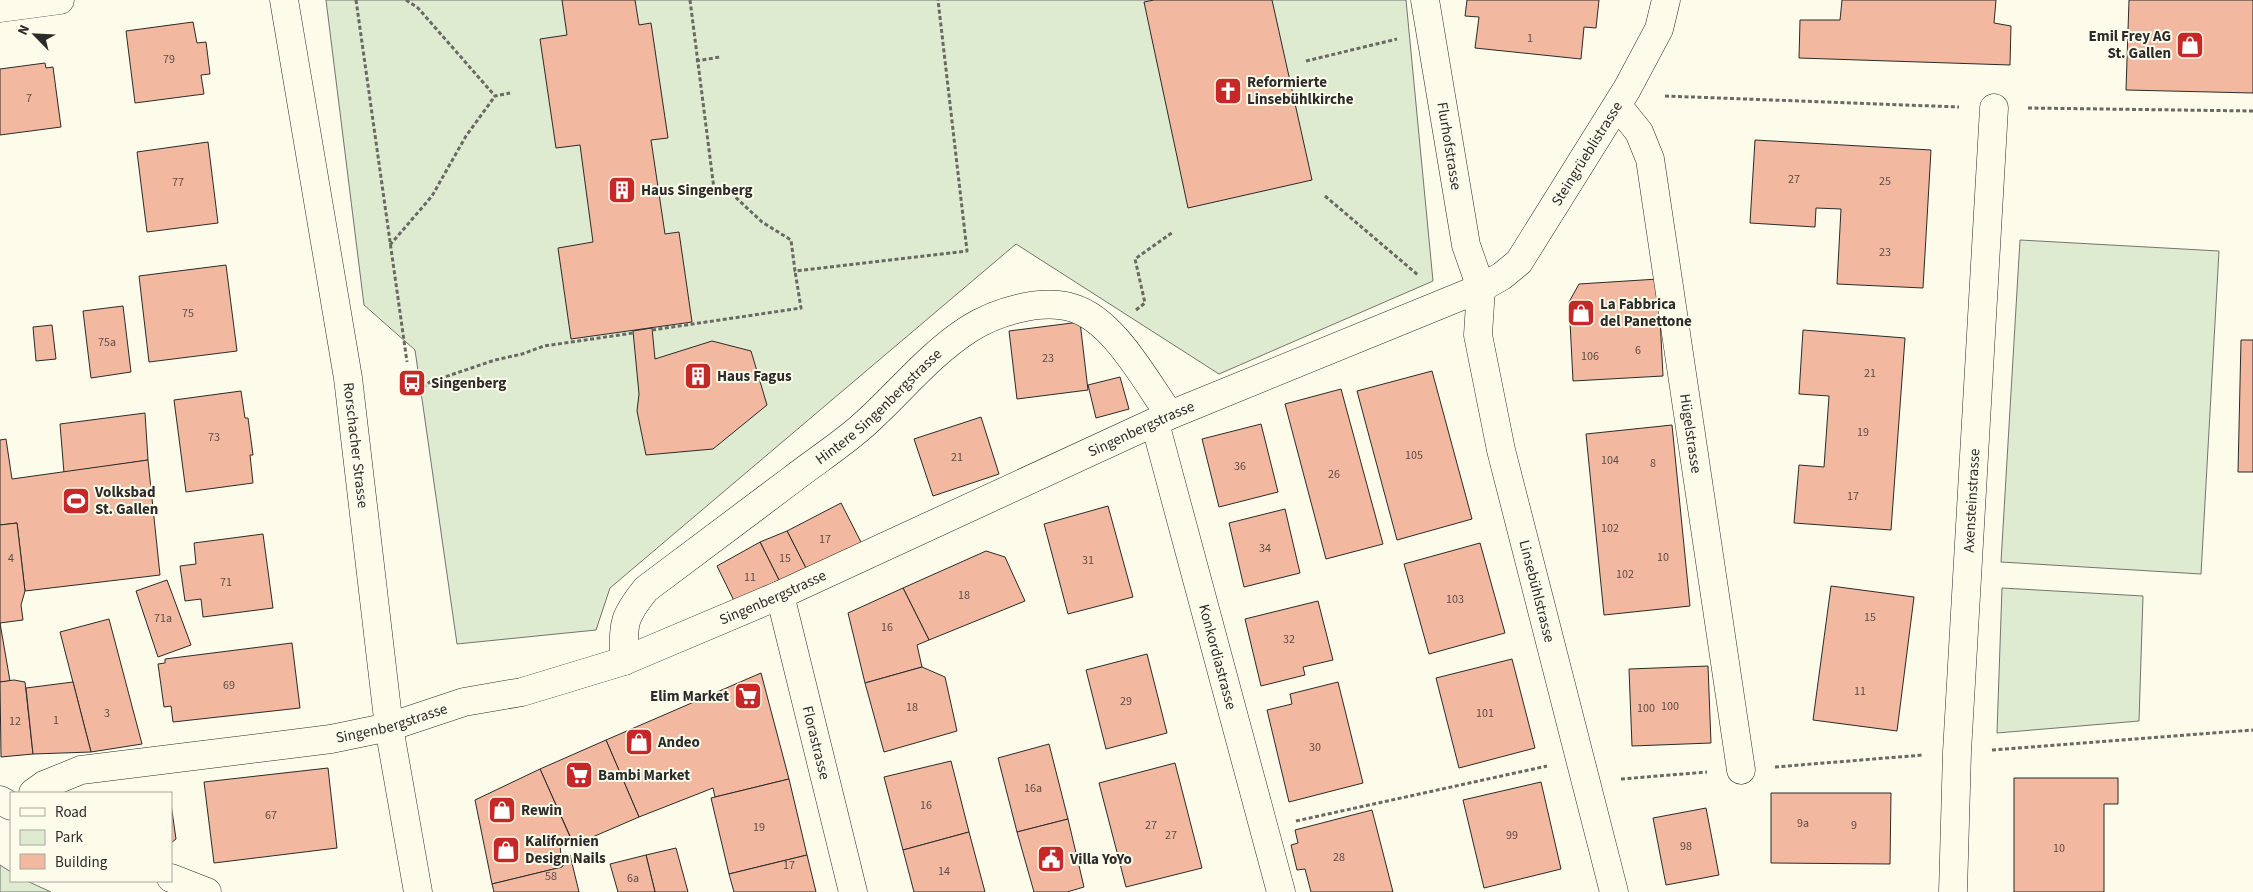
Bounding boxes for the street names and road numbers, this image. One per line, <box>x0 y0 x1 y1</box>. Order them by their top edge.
street label: Steingrüeblistrasse <box>1546 97 1627 210</box>
street label: Flurhofstrasse <box>1432 100 1467 191</box>
street label: Hintere Singenbergstrasse <box>811 344 946 469</box>
street label: Rorschacher Strasse <box>338 381 374 509</box>
street label: Hügelstrasse <box>1675 392 1707 475</box>
street label: Singenbergstrasse <box>1084 396 1197 462</box>
street label: Axensteinstrasse <box>1958 448 1985 553</box>
street label: Linsebühlstrasse <box>1514 538 1560 645</box>
street label: Singenbergstrasse <box>716 565 830 630</box>
street label: Konkordiastrasse <box>1194 602 1242 712</box>
street label: Singenbergstrasse <box>334 698 450 748</box>
street label: Florastrasse <box>797 704 835 782</box>

